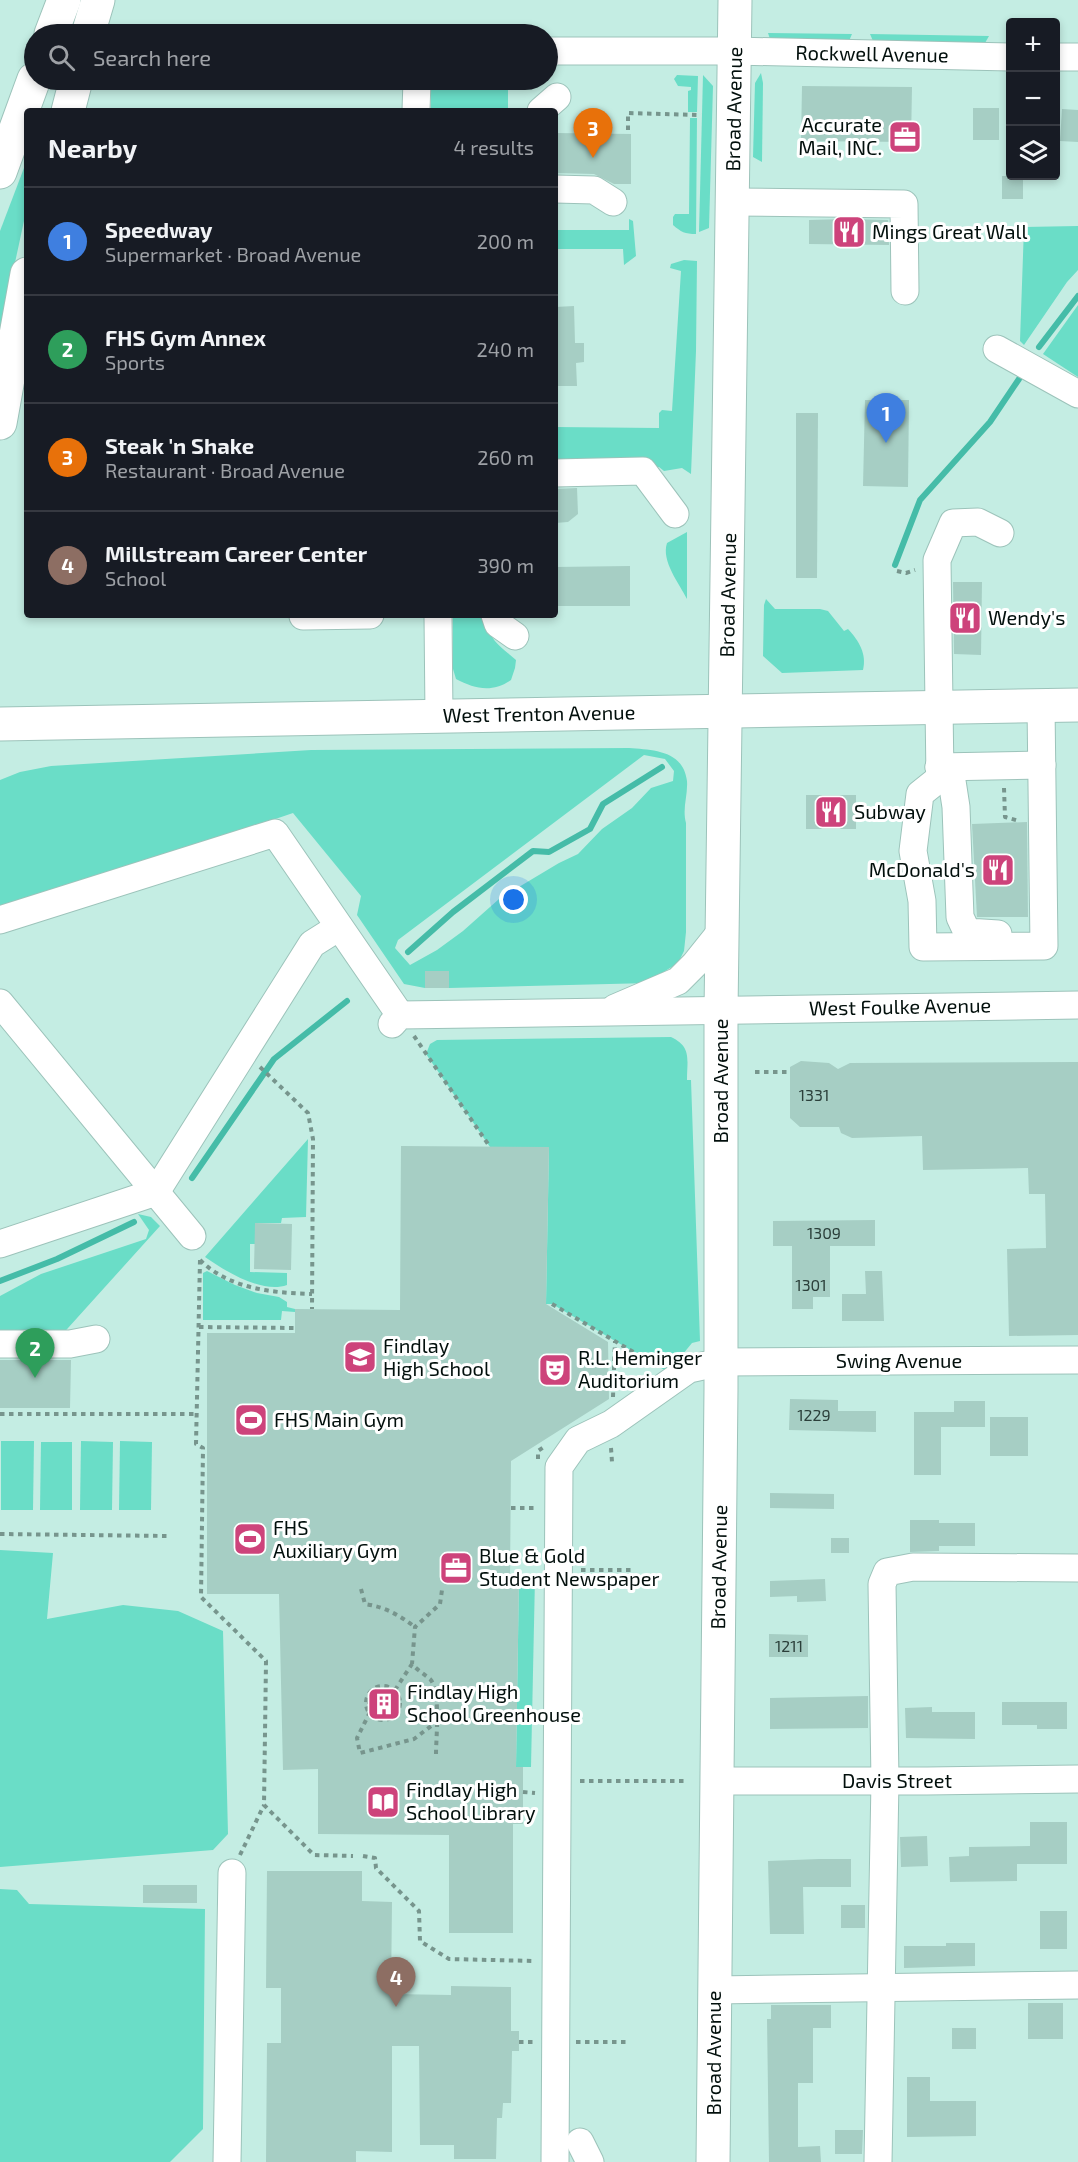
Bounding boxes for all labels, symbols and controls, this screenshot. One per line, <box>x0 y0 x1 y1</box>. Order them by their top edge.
map controls <box>1006 18 1060 180</box>
button: + <box>1006 18 1060 72</box>
search box <box>24 24 558 90</box>
street label: Rockwell Avenue <box>795 40 949 66</box>
icon: search <box>45 41 78 74</box>
text: Search here <box>93 44 211 70</box>
street label: Broad Avenue <box>720 46 746 172</box>
button: − <box>1006 72 1060 126</box>
pin: 3 <box>574 108 612 158</box>
place label: Accurate Mail, INC. <box>798 112 882 159</box>
office icon: Accurate Mail, INC. <box>887 119 923 155</box>
button: layers <box>1006 126 1060 180</box>
text: Nearby <box>48 132 137 163</box>
text: 4 results <box>454 135 534 159</box>
restaurant icon: Mings Great Wall <box>831 214 867 250</box>
text: Speedway <box>105 216 213 242</box>
place label: Mings Great Wall <box>872 219 1027 243</box>
text: 1 <box>63 229 72 253</box>
text: 200 m <box>477 229 534 253</box>
text: Supermarket · Broad Avenue <box>105 242 361 266</box>
text: FHS Gym Annex <box>105 324 266 350</box>
text: 2 <box>62 337 73 361</box>
text: 240 m <box>476 337 534 361</box>
text: Sports <box>105 350 165 374</box>
pin: 1 <box>866 394 906 443</box>
text: Steak 'n Shake <box>105 432 254 458</box>
text: 3 <box>62 445 73 469</box>
text: 260 m <box>477 445 534 469</box>
text: Restaurant · Broad Avenue <box>105 458 345 482</box>
street label: Broad Avenue <box>714 532 740 658</box>
text: Millstream Career Center <box>105 540 367 566</box>
text: 4 <box>61 553 74 577</box>
text: 390 m <box>477 553 534 577</box>
text: School <box>105 566 166 590</box>
restaurant icon: Wendy's <box>947 600 983 636</box>
place label: Wendy's <box>988 605 1065 629</box>
street label: West Trenton Avenue <box>442 699 635 727</box>
restaurant icon: Subway <box>813 794 849 830</box>
place label: Subway <box>854 799 926 823</box>
restaurant icon: McDonald's <box>980 852 1016 888</box>
place label: McDonald's <box>869 857 975 881</box>
your location <box>499 885 528 914</box>
street label: West Foulke Avenue <box>809 992 991 1020</box>
street label: Broad Avenue <box>708 1019 732 1143</box>
house number: 1331 <box>799 1085 829 1104</box>
house number: 1309 <box>807 1223 841 1242</box>
house number: 1301 <box>795 1275 827 1294</box>
pin: 2 <box>15 1328 54 1378</box>
place label: Findlay High School <box>383 1333 490 1380</box>
school or university icon: Findlay High School <box>342 1339 378 1375</box>
place label: R.L. Heminger Auditorium <box>578 1345 702 1392</box>
street label: Swing Avenue <box>836 1348 962 1372</box>
theatre icon: R.L. Heminger Auditorium <box>537 1352 573 1388</box>
sports icon: FHS Main Gym <box>233 1402 269 1438</box>
house number: 1229 <box>797 1405 831 1424</box>
place label: FHS Main Gym <box>274 1407 404 1431</box>
street label: Broad Avenue <box>705 1504 731 1630</box>
place label: FHS Auxiliary Gym <box>273 1515 398 1562</box>
sports icon: FHS Auxiliary Gym <box>232 1521 268 1557</box>
place label: Blue & Gold Student Newspaper <box>479 1543 659 1590</box>
office icon: Blue & Gold Student Newspaper <box>438 1550 474 1586</box>
house number: 1211 <box>775 1636 803 1655</box>
place label: Findlay High School Greenhouse <box>407 1679 581 1726</box>
building icon: Findlay High School Greenhouse <box>366 1686 402 1722</box>
street label: Davis Street <box>842 1768 952 1792</box>
place label: Findlay High School Library <box>406 1777 536 1824</box>
library icon: Findlay High School Library <box>365 1784 401 1820</box>
pin: 4 <box>376 1958 416 2007</box>
street label: Broad Avenue <box>701 1991 725 2115</box>

